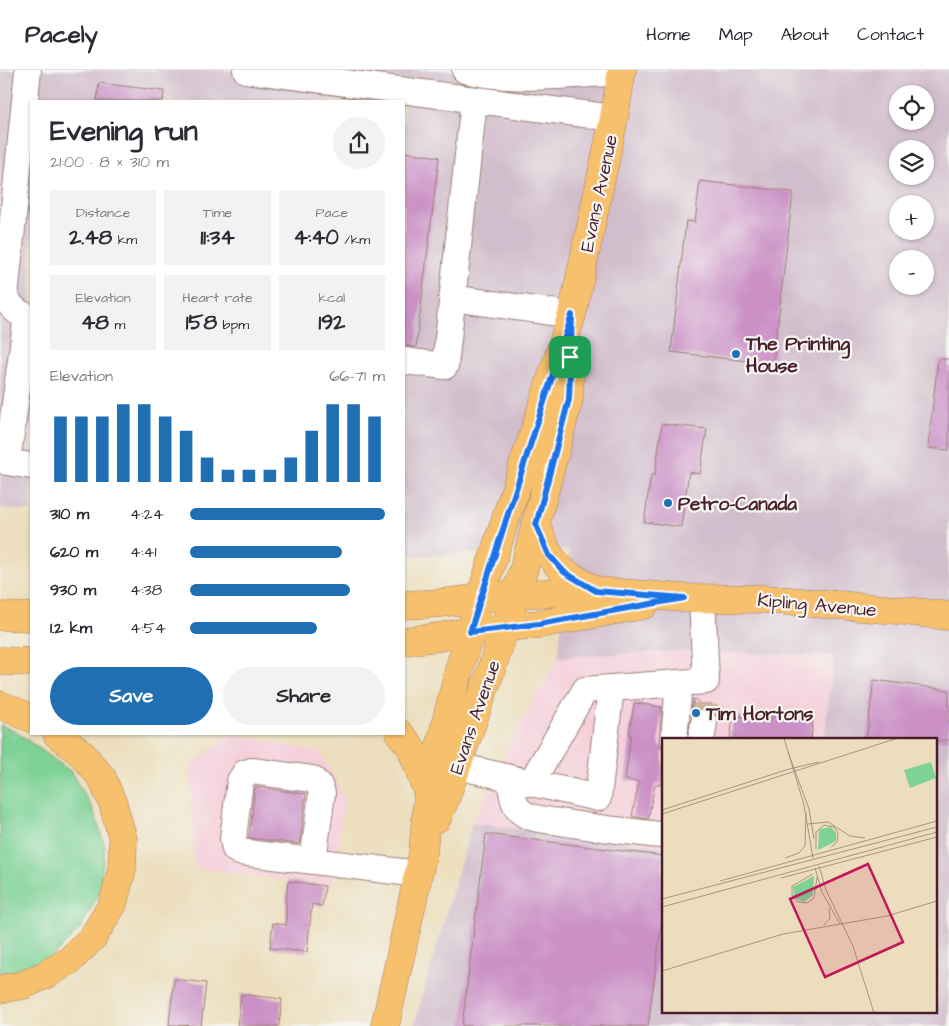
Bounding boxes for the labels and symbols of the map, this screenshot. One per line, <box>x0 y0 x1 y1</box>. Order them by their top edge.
street label: Evans Avenue <box>574 132 625 254</box>
place label: The Printing House <box>745 331 850 380</box>
pin <box>549 336 591 378</box>
marker: The Printing House <box>730 348 742 360</box>
place label: Petro-Canada <box>678 491 797 518</box>
marker: Petro-Canada <box>662 497 674 509</box>
street label: Kipling Avenue <box>756 587 878 625</box>
street label: Evans Avenue <box>443 657 508 778</box>
place label: Tim Hortons <box>705 701 814 728</box>
marker: Tim Hortons <box>690 707 702 719</box>
inset map <box>662 738 936 1014</box>

